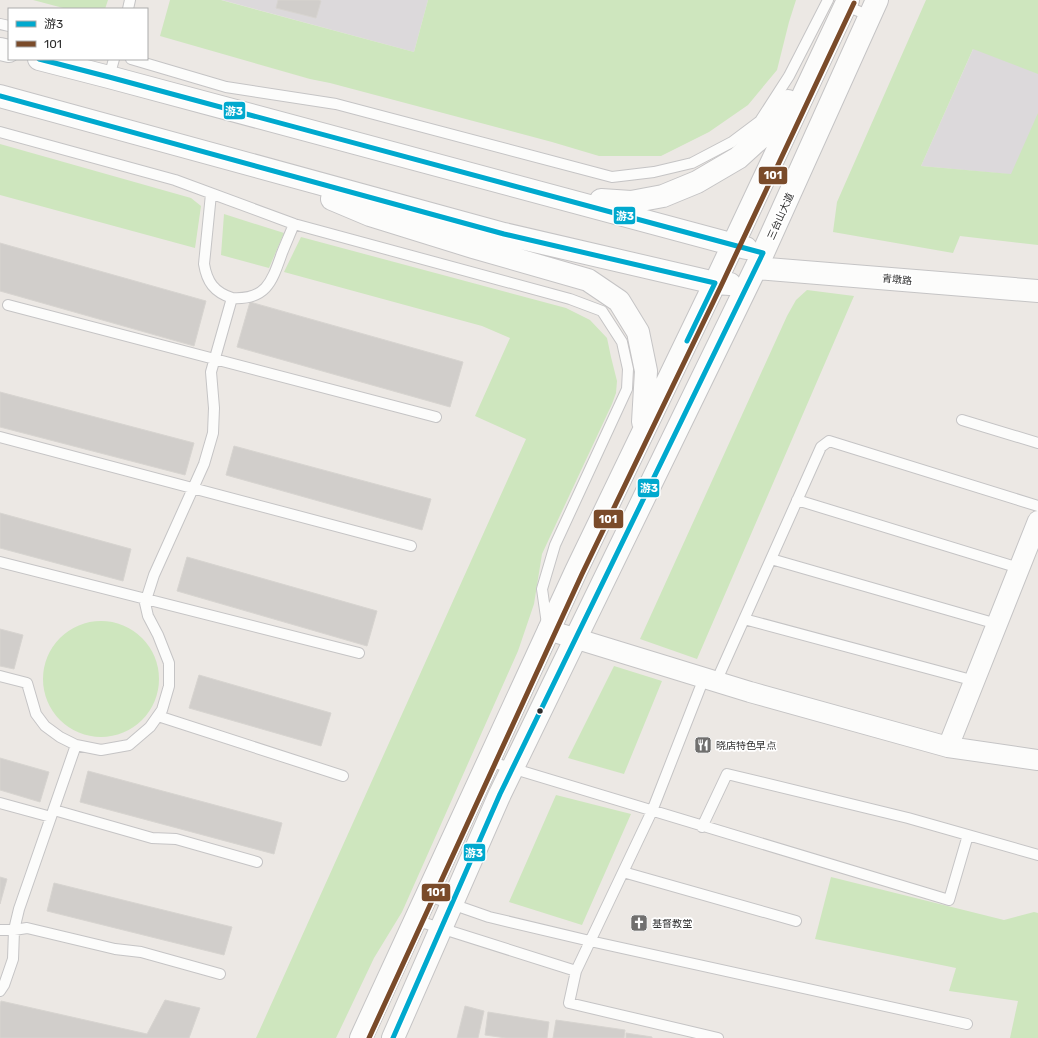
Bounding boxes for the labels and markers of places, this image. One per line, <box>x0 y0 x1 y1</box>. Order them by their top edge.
unlabelled marker <box>535 706 545 716</box>
restaurant icon: 晓店特色早点 <box>693 735 713 755</box>
place label: 晓店特色早点 <box>716 740 776 752</box>
church icon: 基督教堂 <box>629 913 649 933</box>
place label: 基督教堂 <box>652 918 692 930</box>

